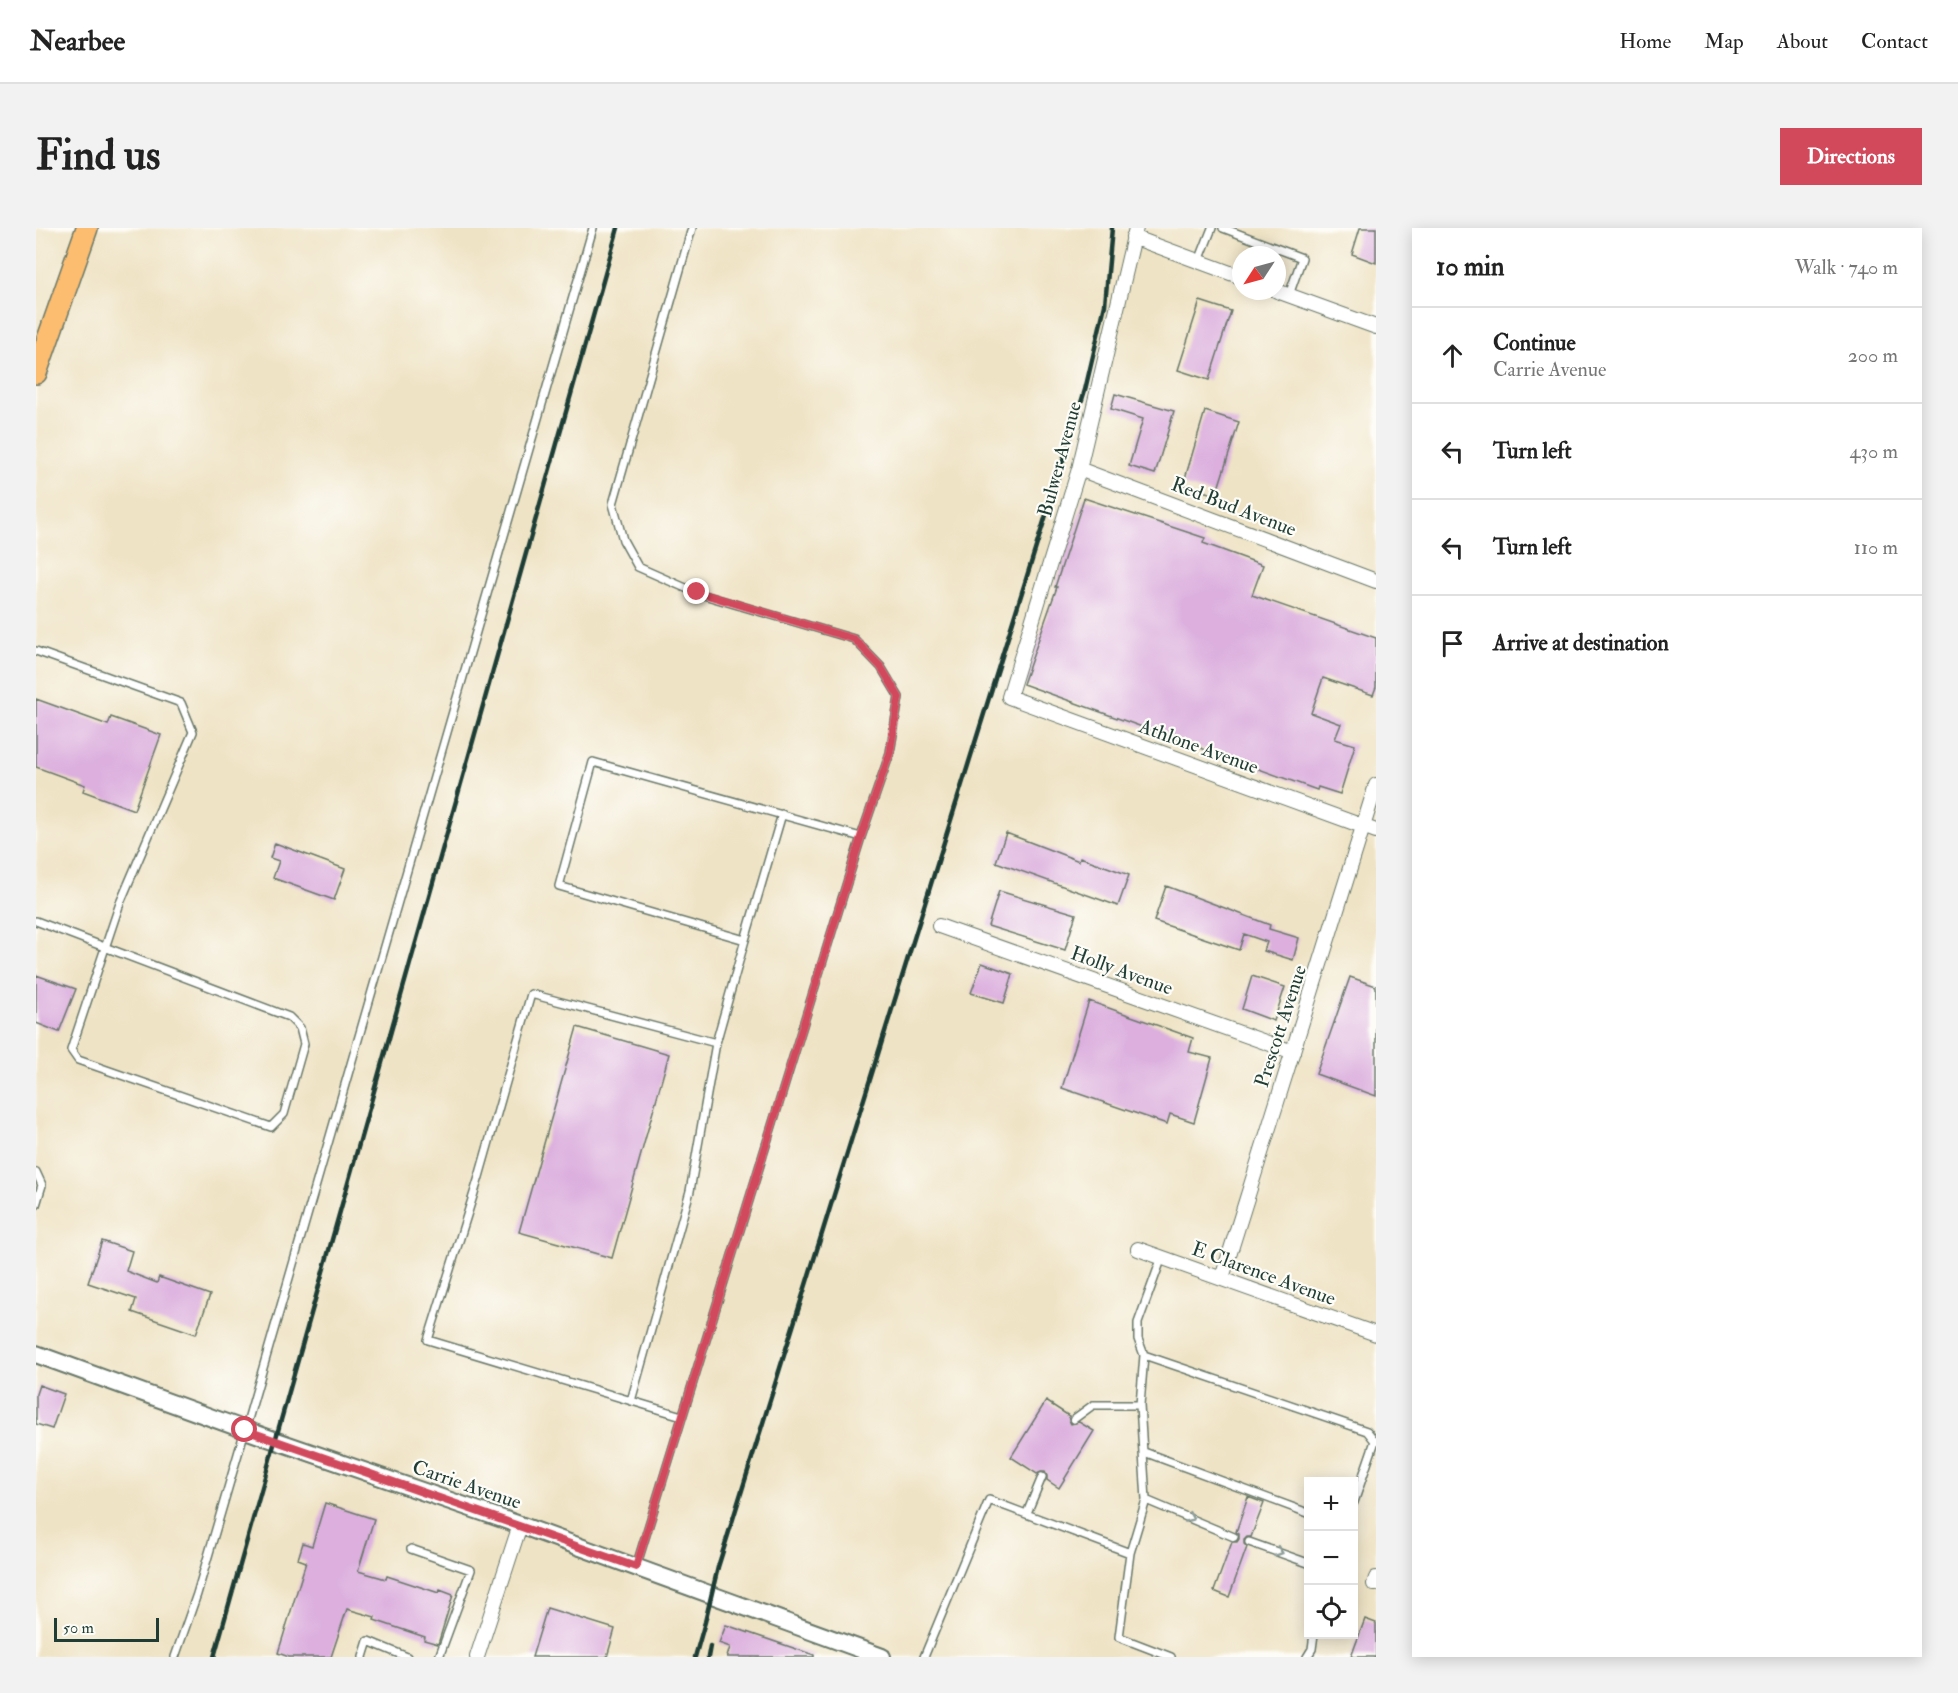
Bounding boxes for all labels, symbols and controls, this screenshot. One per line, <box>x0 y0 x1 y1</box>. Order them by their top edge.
text: Nearbee <box>30 24 125 59</box>
text: Home <box>1619 28 1671 55</box>
text: Map <box>1704 28 1744 55</box>
text: About <box>1777 28 1828 55</box>
text: Contact <box>1861 28 1928 55</box>
button: Directions <box>1780 128 1922 185</box>
text: Find us <box>36 130 160 182</box>
north arrow <box>1232 246 1286 300</box>
text: 10 min <box>1436 251 1504 283</box>
text: Walk · 740 m <box>1795 255 1898 280</box>
text: Continue <box>1493 329 1576 357</box>
icon: ahead <box>1436 339 1469 372</box>
text: 200 m <box>1848 343 1898 368</box>
text: Carrie Avenue <box>1493 357 1606 382</box>
street label: Bulwer Avenue <box>1032 399 1087 520</box>
icon: left <box>1436 435 1469 468</box>
text: Turn left <box>1493 437 1572 465</box>
text: 430 m <box>1850 439 1898 464</box>
street label: Red Bud Avenue <box>1168 471 1300 542</box>
icon: left <box>1436 531 1469 564</box>
text: Turn left <box>1493 533 1572 561</box>
text: 110 m <box>1854 535 1898 560</box>
route end <box>683 578 709 604</box>
icon: arrive <box>1436 627 1469 660</box>
text: Arrive at destination <box>1493 629 1669 657</box>
street label: Athlone Avenue <box>1135 713 1262 780</box>
street label: Holly Avenue <box>1067 940 1176 1000</box>
street label: Prescott Avenue <box>1249 962 1312 1090</box>
street label: E Clarence Avenue <box>1189 1236 1339 1311</box>
route start <box>231 1416 257 1442</box>
street label: Carrie Avenue <box>409 1454 525 1515</box>
map controls <box>1304 1477 1358 1639</box>
button: + <box>1304 1477 1358 1531</box>
one-way arrow <box>1184 1511 1195 1523</box>
button: − <box>1304 1531 1358 1585</box>
one-way arrow <box>1273 1545 1284 1558</box>
button: locate <box>1304 1585 1358 1639</box>
scale bar <box>54 1615 159 1642</box>
text: 50 m <box>63 1618 94 1638</box>

